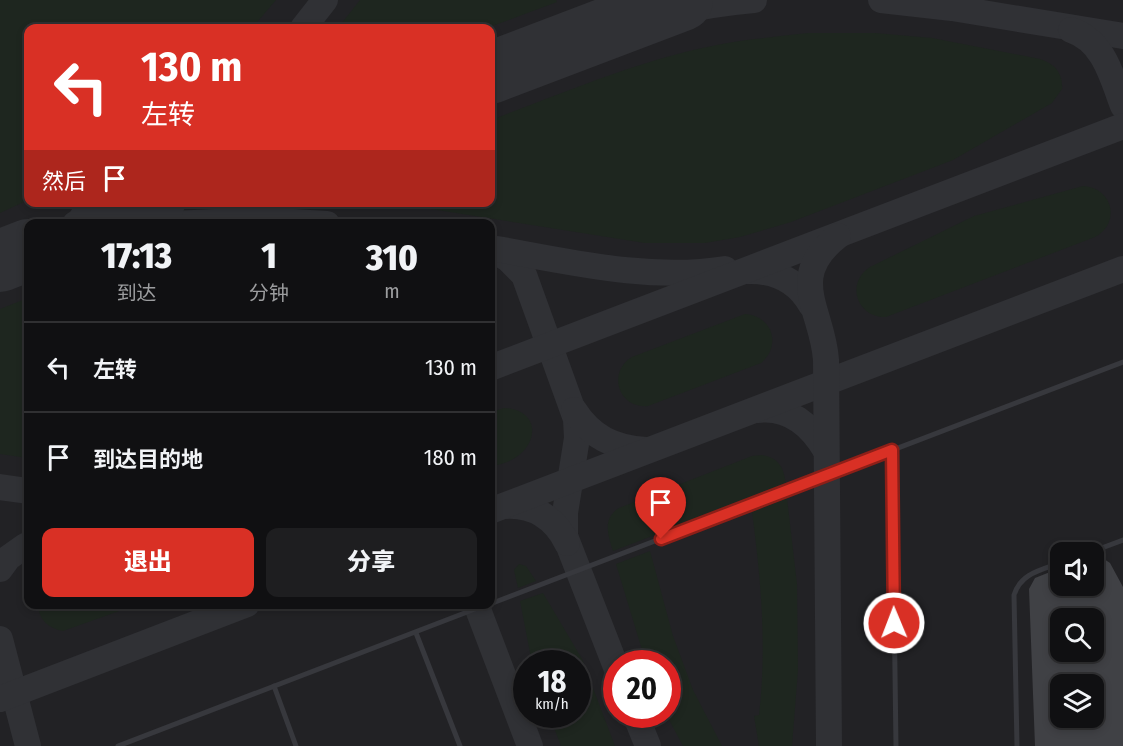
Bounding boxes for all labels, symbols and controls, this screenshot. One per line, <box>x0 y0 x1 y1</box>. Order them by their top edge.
text: 130 m <box>141 42 242 92</box>
icon: left <box>42 48 120 126</box>
text: 左转 <box>141 99 195 131</box>
icon: arrive <box>98 162 131 195</box>
text: 然后 <box>42 168 86 195</box>
text: 17:13 <box>101 234 172 278</box>
text: 1 <box>261 234 277 278</box>
text: 310 <box>366 236 418 280</box>
text: m <box>384 279 400 303</box>
text: 到达 <box>117 281 157 305</box>
text: 分钟 <box>249 281 289 305</box>
icon: left <box>42 351 75 384</box>
text: 130 m <box>425 354 477 381</box>
text: 左转 <box>93 356 137 383</box>
icon: arrive <box>42 441 75 474</box>
text: 180 m <box>424 444 477 471</box>
text: 到达目的地 <box>93 446 203 473</box>
pin <box>635 477 686 539</box>
icon: arrive <box>644 486 677 519</box>
button: 退出 <box>42 528 254 597</box>
button: 分享 <box>266 528 477 597</box>
map controls <box>1050 542 1104 728</box>
button: sound <box>1050 542 1104 596</box>
position arrow <box>862 591 926 655</box>
button: search <box>1050 608 1104 662</box>
speed limit sign: 20 <box>603 650 681 728</box>
text: 18 <box>538 664 566 700</box>
button: layers <box>1050 674 1104 728</box>
text: km/h <box>535 695 569 713</box>

